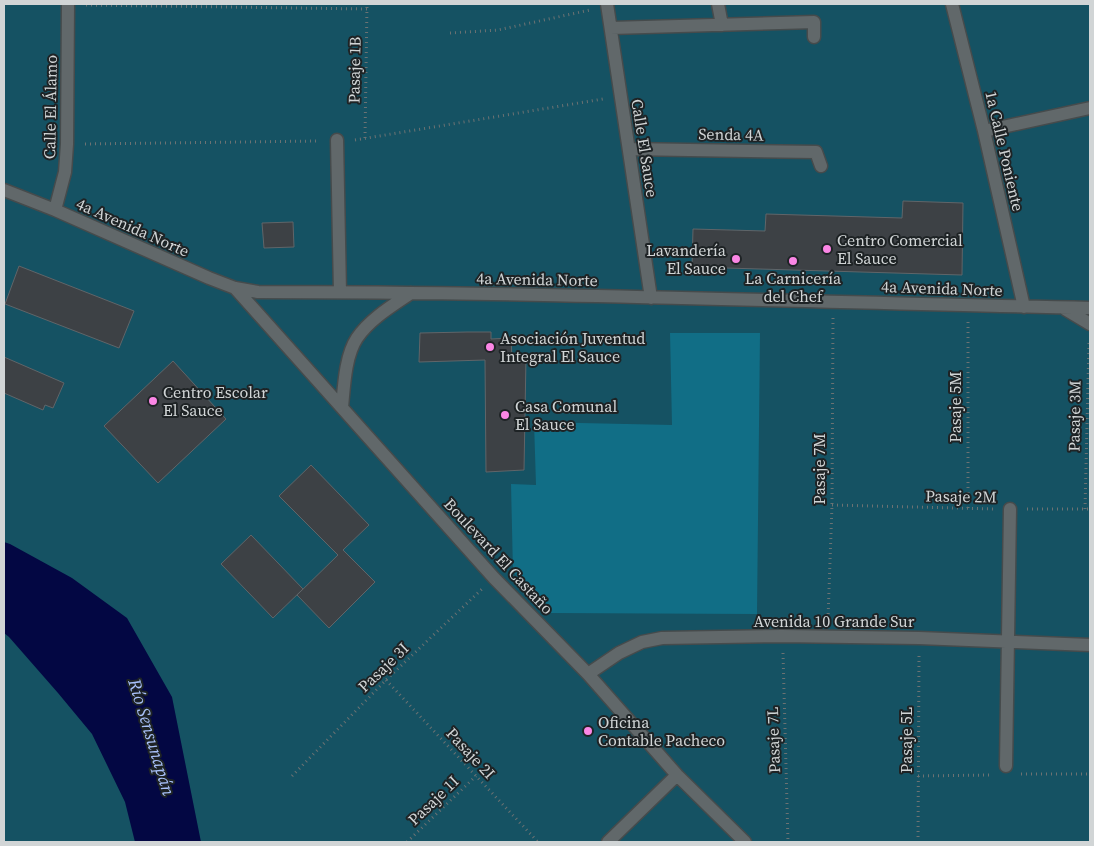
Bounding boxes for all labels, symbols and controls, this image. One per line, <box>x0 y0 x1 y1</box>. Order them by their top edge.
street label: Pasaje 1B <box>342 36 366 104</box>
street label: Calle El Álamo <box>38 54 62 159</box>
street label: 1a Calle Poniente <box>980 89 1030 213</box>
street label: Calle El Sauce <box>626 97 664 199</box>
street label: Senda 4A <box>698 122 764 146</box>
street label: 4a Avenida Norte <box>73 192 193 262</box>
place label: Centro Comercial El Sauce <box>837 229 963 269</box>
place label: Lavandería El Sauce <box>646 239 727 279</box>
marker: Centro Comercial El Sauce <box>821 243 833 255</box>
marker: Lavandería El Sauce <box>730 253 742 265</box>
marker: La Carnicería del Chef <box>787 255 799 267</box>
street label: 4a Avenida Norte <box>476 267 598 291</box>
place label: La Carnicería del Chef <box>745 267 842 307</box>
street label: 4a Avenida Norte <box>881 275 1003 301</box>
place label: Asociación Juventud Integral El Sauce <box>500 327 645 367</box>
marker: Asociación Juventud Integral El Sauce <box>484 341 496 353</box>
street label: Pasaje 5M <box>944 371 966 443</box>
street label: Pasaje 3M <box>1062 380 1086 452</box>
place label: Centro Escolar El Sauce <box>163 381 268 421</box>
marker: Centro Escolar El Sauce <box>147 395 159 407</box>
place label: Casa Comunal El Sauce <box>515 395 617 435</box>
marker: Casa Comunal El Sauce <box>499 409 511 421</box>
street label: Pasaje 7M <box>808 433 830 505</box>
street label: Pasaje 2M <box>925 484 997 508</box>
street label: Boulevard El Castaño <box>439 493 559 619</box>
street label: Avenida 10 Grande Sur <box>754 610 915 632</box>
street label: Pasaje 3I <box>353 637 413 697</box>
water label: Río Sensunapán <box>122 675 182 798</box>
street label: Pasaje 7L <box>761 706 785 774</box>
street label: Pasaje 5L <box>895 707 917 773</box>
place label: Oficina Contable Pacheco <box>598 711 725 751</box>
street label: Pasaje 2I <box>441 722 501 784</box>
marker: Oficina Contable Pacheco <box>582 725 594 737</box>
street label: Pasaje 1I <box>403 770 463 830</box>

